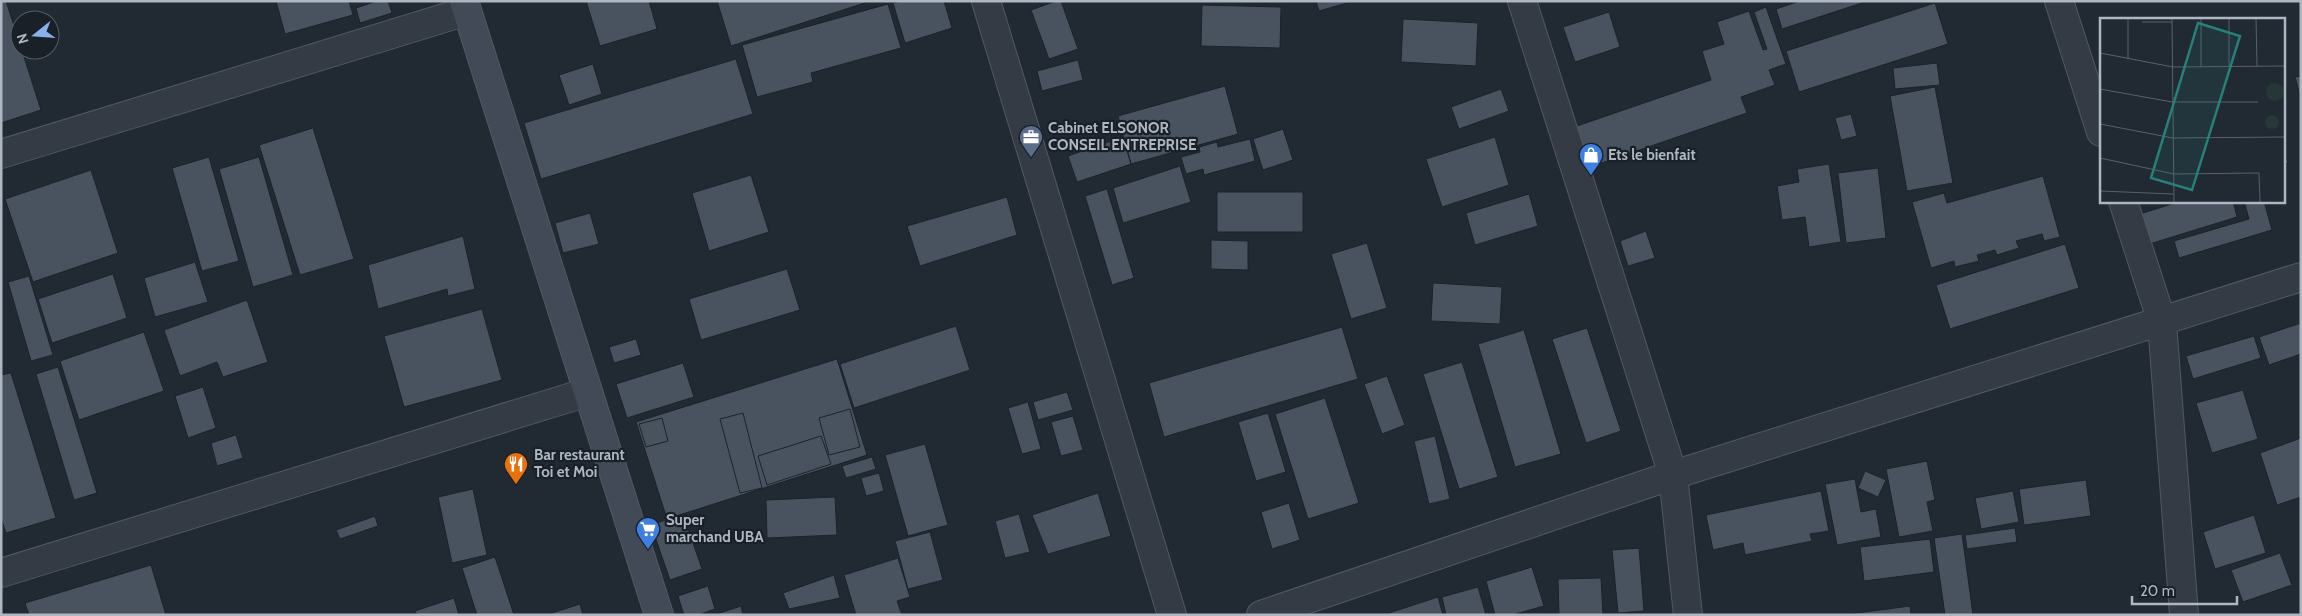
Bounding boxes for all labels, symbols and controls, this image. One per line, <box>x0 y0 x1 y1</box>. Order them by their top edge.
north arrow <box>10 10 60 60</box>
inset map <box>2100 18 2284 202</box>
text: N <box>13 31 33 46</box>
place label: Cabinet ELSONOR CONSEIL ENTREPRISE <box>1048 119 1197 154</box>
office icon: Cabinet ELSONOR CONSEIL ENTREPRISE <box>1018 124 1044 158</box>
shop icon: Ets le bienfait <box>1578 142 1604 176</box>
place label: Ets le bienfait <box>1608 146 1696 164</box>
place label: Bar restaurant Toi et Moi <box>534 446 625 481</box>
restaurant icon: Bar restaurant Toi et Moi <box>503 451 529 485</box>
place label: Super marchand UBA <box>666 511 764 546</box>
supermarket icon: Super marchand UBA <box>635 516 661 550</box>
scale bar <box>2132 574 2237 606</box>
text: 20 m <box>2140 582 2175 600</box>

